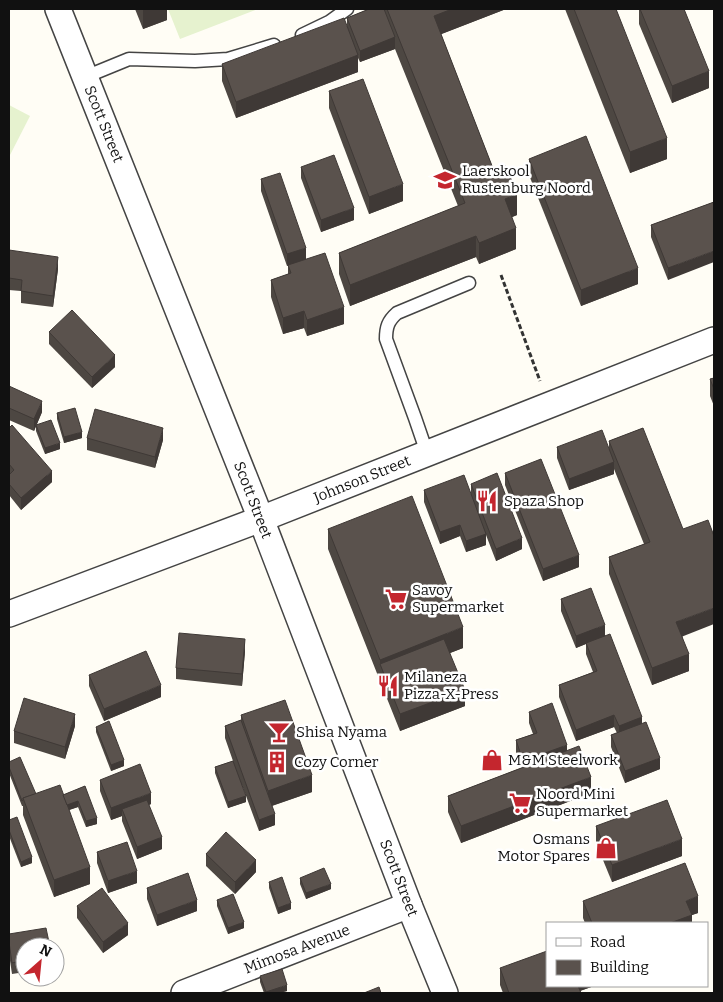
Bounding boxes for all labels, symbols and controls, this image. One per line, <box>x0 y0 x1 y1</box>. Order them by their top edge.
street label: Scott Street <box>80 83 128 165</box>
place label: Laerskool Rustenburg Noord <box>462 162 591 197</box>
school or university icon: Laerskool Rustenburg Noord <box>432 167 458 193</box>
street label: Johnson Street <box>310 451 414 507</box>
street label: Scott Street <box>230 459 276 542</box>
restaurant icon: Spaza Shop <box>474 488 500 514</box>
place label: Spaza Shop <box>504 492 584 510</box>
place label: Savoy Supermarket <box>412 581 505 616</box>
supermarket icon: Savoy Supermarket <box>383 586 409 612</box>
place label: Milaneza Pizza-X-Press <box>404 668 499 703</box>
restaurant icon: Milaneza Pizza-X-Press <box>375 673 401 699</box>
bar icon: Shisa Nyama <box>266 719 292 745</box>
place label: Shisa Nyama <box>296 723 387 741</box>
shop icon: M&M Steelwork <box>479 747 505 773</box>
building icon: Cozy Corner <box>264 749 290 775</box>
place label: M&M Steelwork <box>508 751 618 769</box>
place label: Cozy Corner <box>294 753 379 771</box>
place label: Noord Mini Supermarket <box>536 785 629 820</box>
supermarket icon: Noord Mini Supermarket <box>507 790 533 816</box>
place label: Osmans Motor Spares <box>497 830 590 865</box>
shop icon: Osmans Motor Spares <box>593 835 619 861</box>
street label: Scott Street <box>376 837 422 920</box>
street label: Mimosa Avenue <box>242 921 352 977</box>
legend <box>546 922 708 987</box>
text: Road <box>590 933 625 951</box>
north arrow <box>15 937 65 987</box>
text: N <box>37 941 55 961</box>
text: Building <box>590 958 649 976</box>

